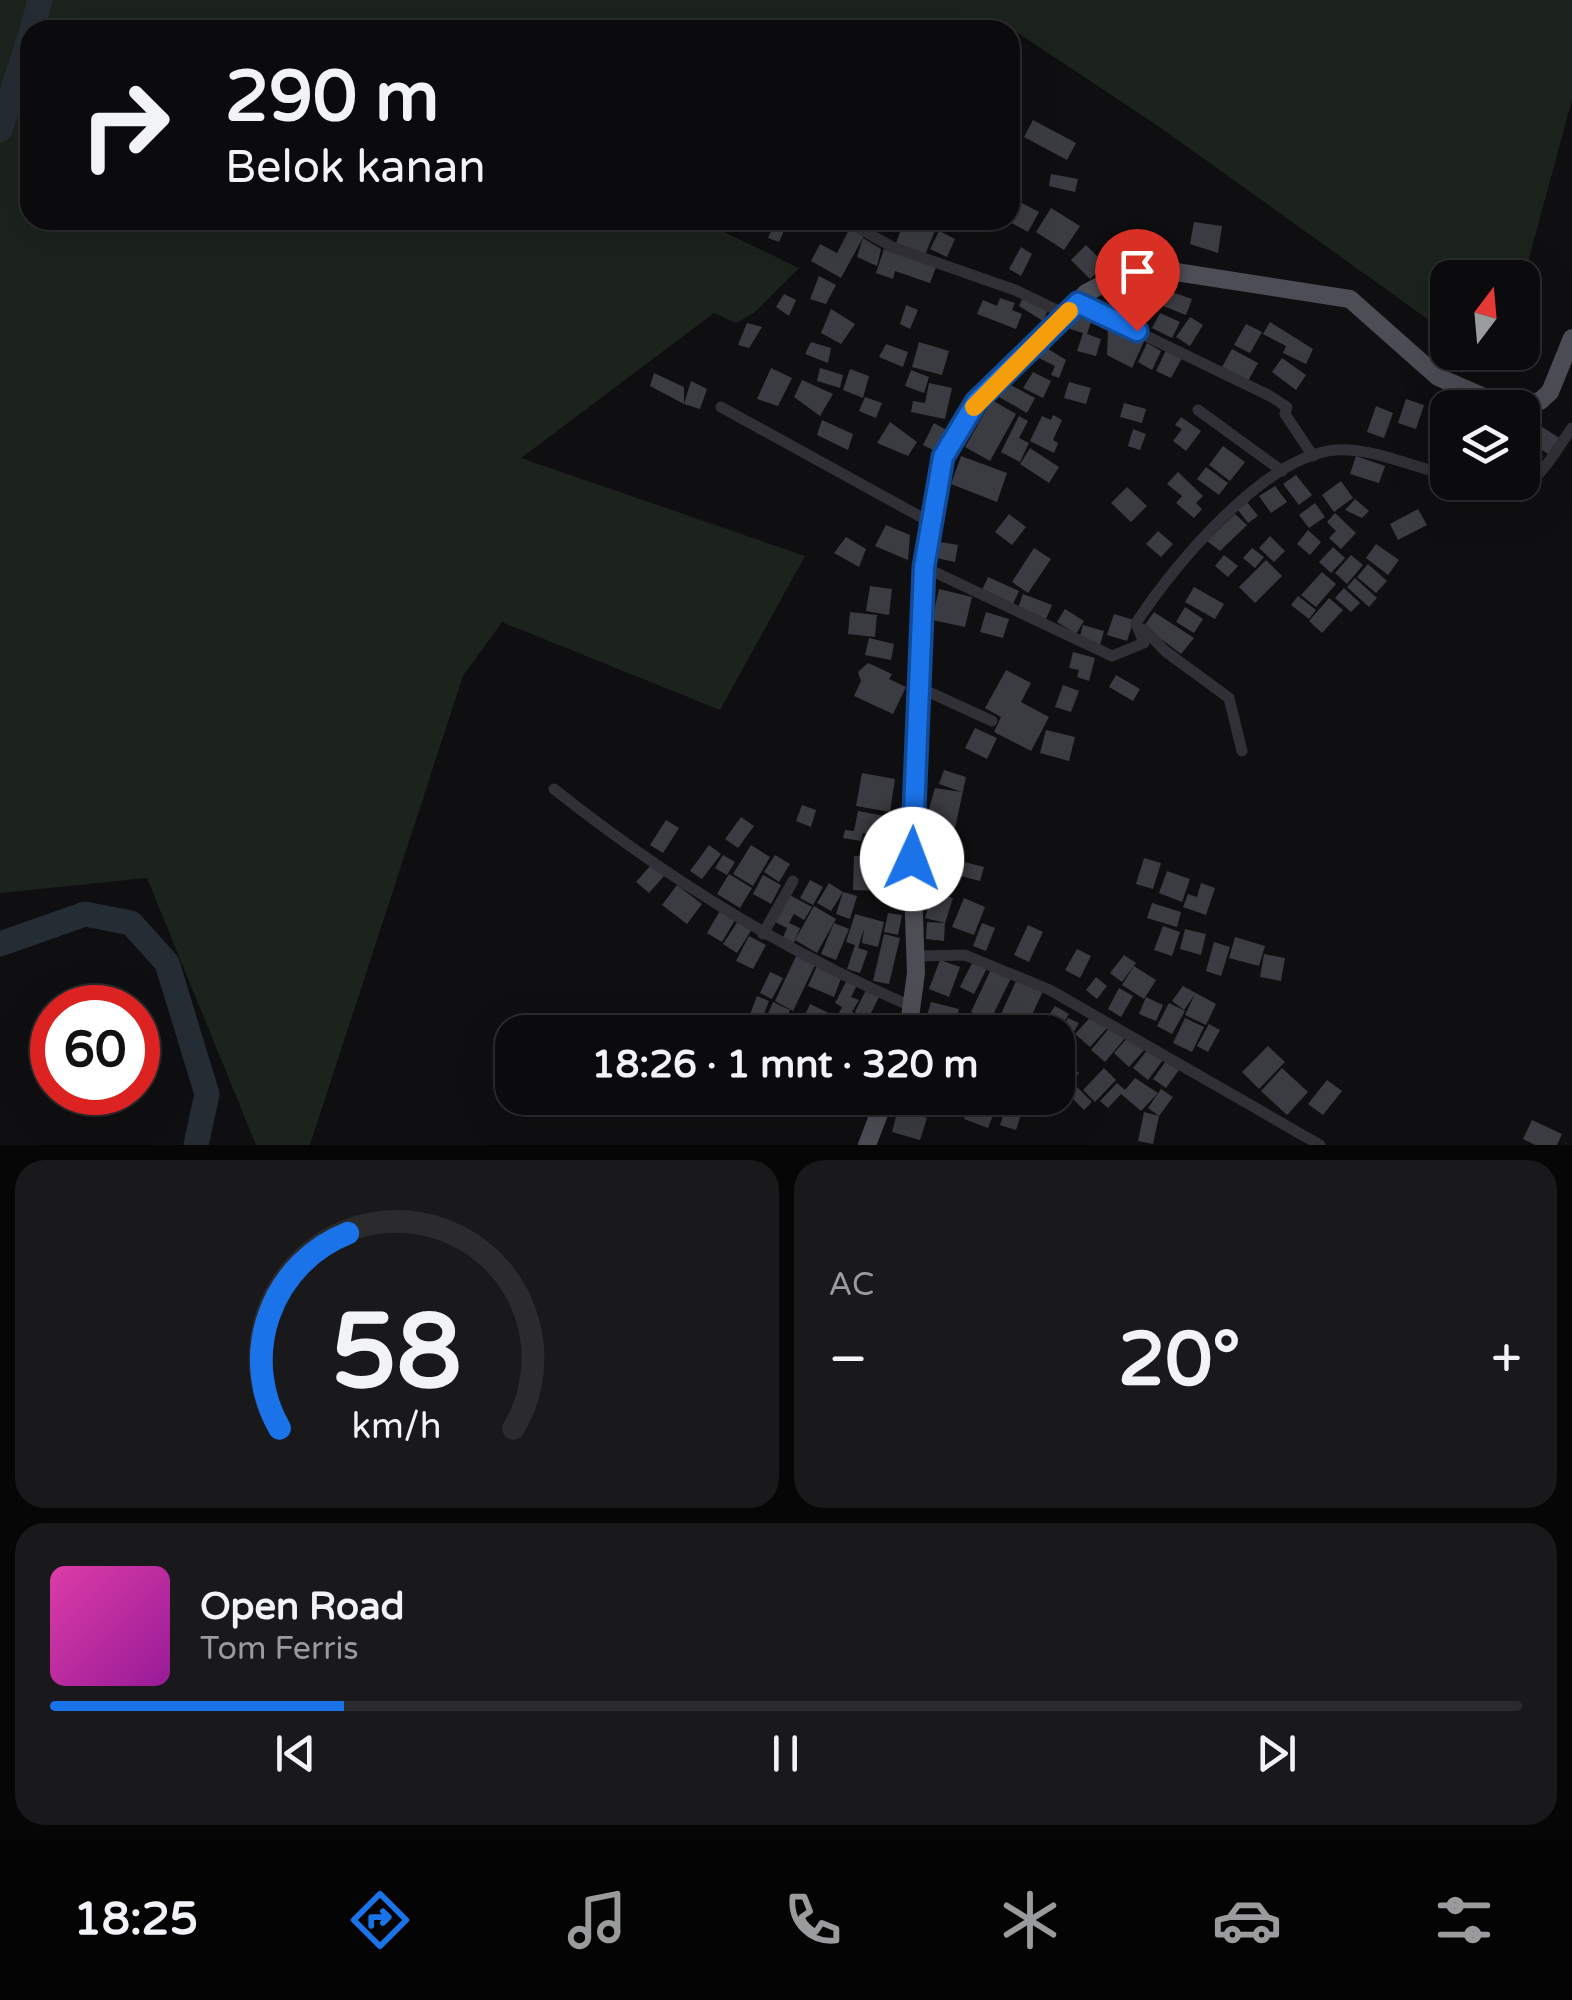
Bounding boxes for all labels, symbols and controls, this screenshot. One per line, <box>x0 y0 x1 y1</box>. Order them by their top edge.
text: 290 m <box>225 56 439 140</box>
icon: right <box>60 60 190 190</box>
text: Belok kanan <box>225 141 486 195</box>
pin <box>1095 229 1180 332</box>
icon: arrive <box>1110 244 1165 299</box>
north arrow <box>1430 260 1540 370</box>
map controls <box>1430 260 1540 500</box>
button: layers <box>1430 390 1540 500</box>
position arrow <box>860 807 964 911</box>
speed limit sign: 60 <box>30 985 160 1115</box>
text: 18:26 · 1 mnt · 320 m <box>592 1042 978 1088</box>
text: AC <box>829 1266 874 1304</box>
text: 58 <box>331 1291 462 1416</box>
text: 20° <box>1118 1315 1241 1405</box>
text: − <box>829 1327 868 1393</box>
text: + <box>1491 1327 1522 1393</box>
text: km/h <box>352 1405 442 1448</box>
text: Open Road <box>200 1584 405 1630</box>
text: Tom Ferris <box>200 1630 359 1668</box>
icon: previous <box>268 1726 323 1781</box>
icon: pause <box>758 1726 813 1781</box>
icon: next <box>1249 1726 1304 1781</box>
icon: directions <box>345 1885 415 1955</box>
icon: music <box>562 1885 632 1955</box>
icon: phone <box>778 1885 848 1955</box>
icon: climate <box>995 1885 1065 1955</box>
icon: car <box>1212 1885 1282 1955</box>
icon: filters <box>1429 1885 1499 1955</box>
text: 18:25 <box>73 1893 198 1947</box>

